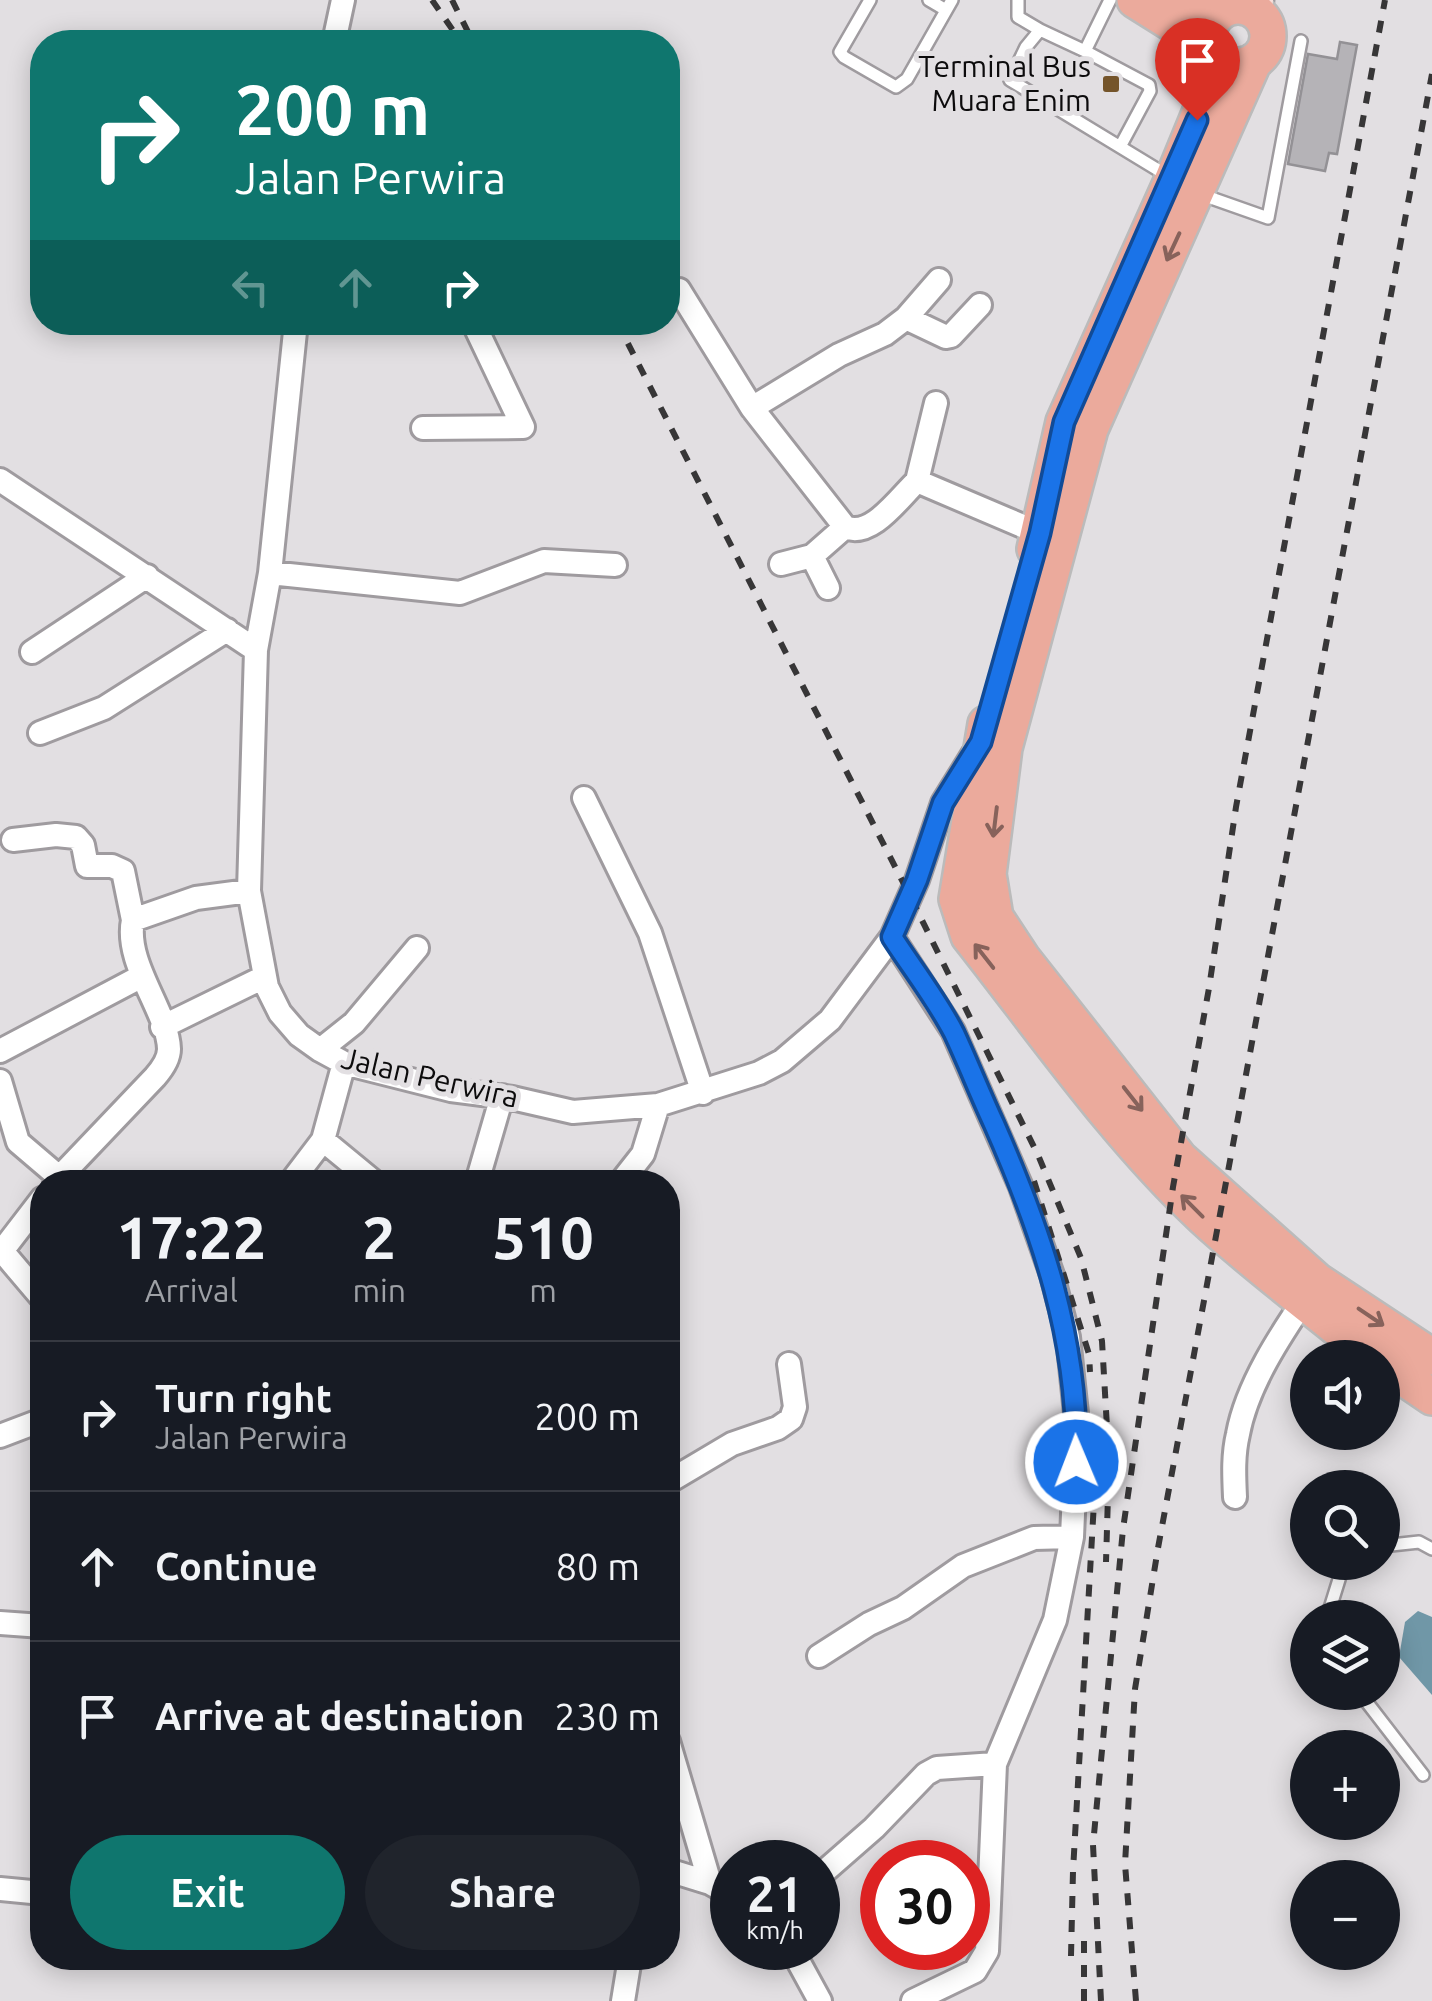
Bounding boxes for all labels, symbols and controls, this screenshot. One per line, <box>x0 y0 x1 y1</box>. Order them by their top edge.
pin <box>1155 18 1240 121</box>
icon: arrive <box>1170 33 1225 88</box>
place label: Terminal Bus Muara Enim <box>918 49 1091 117</box>
icon: right <box>70 70 200 200</box>
text: 200 m <box>235 70 430 148</box>
marker: Terminal Bus Muara Enim <box>1100 73 1122 95</box>
text: Jalan Perwira <box>235 152 506 203</box>
one-way arrow <box>1163 231 1181 262</box>
icon: left <box>223 260 278 315</box>
icon: ahead <box>328 260 383 315</box>
icon: right <box>433 260 488 315</box>
one-way arrow <box>985 805 1004 837</box>
one-way arrow <box>974 943 995 970</box>
street label: Jalan Perwira <box>338 1040 522 1114</box>
one-way arrow <box>1122 1085 1143 1112</box>
one-way arrow <box>1180 1194 1204 1218</box>
text: 17:22 <box>116 1203 266 1270</box>
text: 2 <box>362 1203 396 1270</box>
text: 510 <box>492 1203 594 1270</box>
text: Arrival <box>145 1272 238 1308</box>
text: min <box>352 1272 406 1308</box>
text: m <box>529 1272 557 1308</box>
one-way arrow <box>1357 1306 1385 1327</box>
map controls <box>1290 1340 1400 1970</box>
button: sound <box>1290 1340 1400 1450</box>
text: Turn right <box>155 1377 332 1419</box>
icon: right <box>70 1389 125 1444</box>
text: 200 m <box>534 1395 640 1437</box>
position arrow <box>1024 1410 1128 1514</box>
text: Jalan Perwira <box>155 1419 348 1455</box>
button: search <box>1290 1470 1400 1580</box>
icon: ahead <box>70 1539 125 1594</box>
text: Continue <box>155 1545 317 1587</box>
text: 80 m <box>556 1545 640 1587</box>
button: layers <box>1290 1600 1400 1710</box>
icon: arrive <box>70 1689 125 1744</box>
text: Arrive at destination <box>155 1695 524 1737</box>
text: 230 m <box>554 1695 660 1737</box>
button: + <box>1290 1730 1400 1840</box>
button: Exit <box>70 1835 345 1950</box>
button: Share <box>365 1835 640 1950</box>
speed limit sign: 30 <box>860 1840 990 1970</box>
button: − <box>1290 1860 1400 1970</box>
text: 21 <box>747 1865 803 1921</box>
text: km/h <box>746 1916 804 1944</box>

